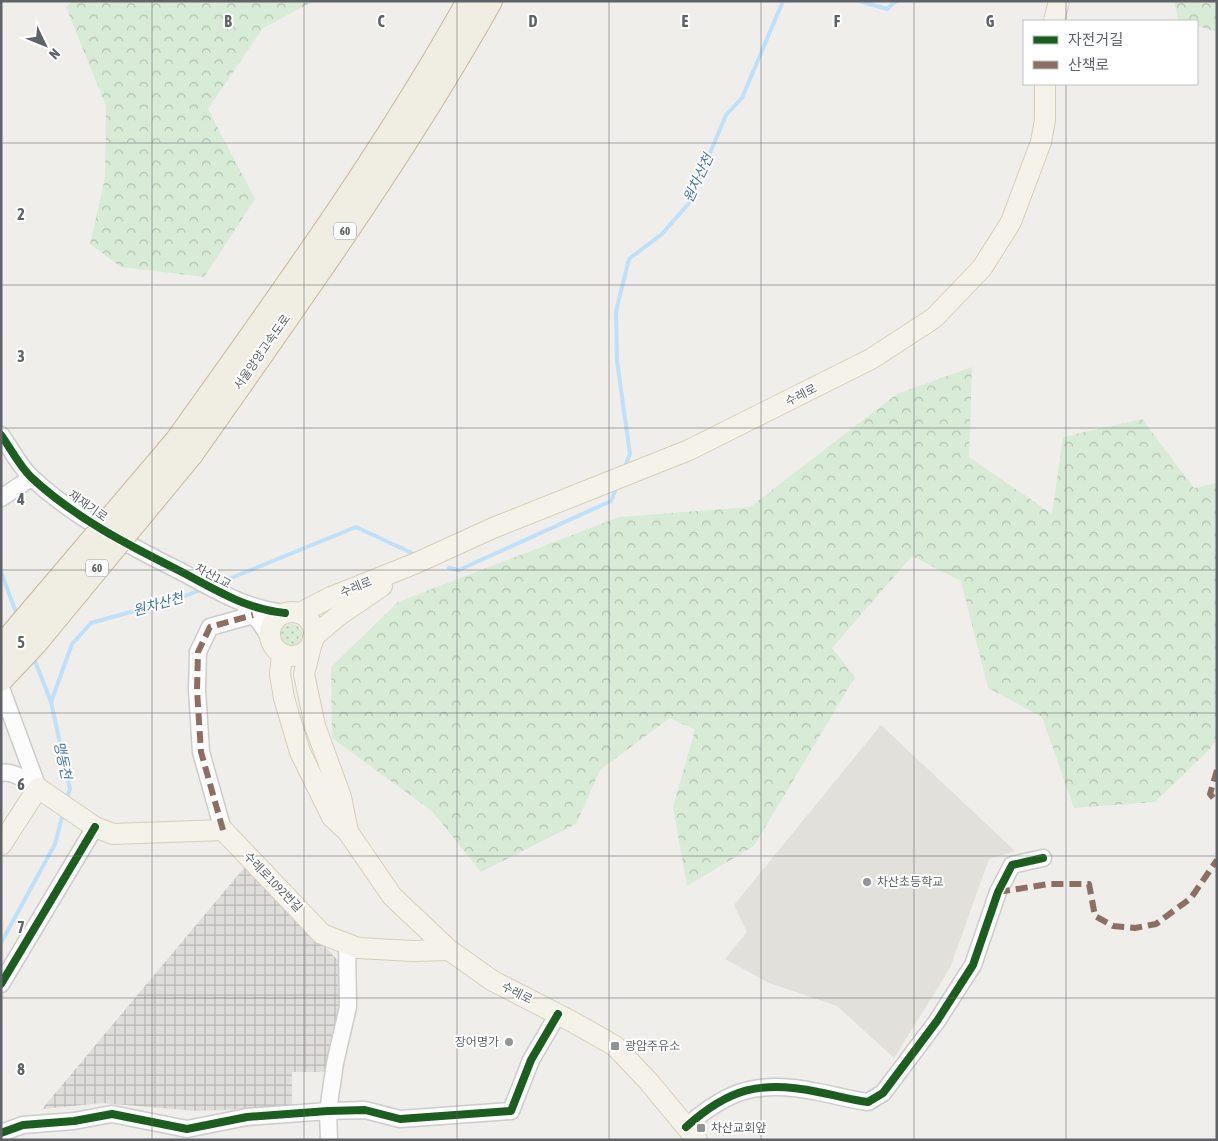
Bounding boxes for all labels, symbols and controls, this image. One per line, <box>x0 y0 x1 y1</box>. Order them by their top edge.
text: B <box>224 12 232 30</box>
text: C <box>377 12 385 30</box>
text: D <box>529 12 538 30</box>
text: E <box>682 12 689 30</box>
text: F <box>834 12 841 30</box>
text: G <box>986 12 995 30</box>
north arrow <box>20 20 70 70</box>
legend <box>1023 20 1198 85</box>
text: 자전거길 <box>1068 31 1123 48</box>
text: N <box>46 45 63 62</box>
text: 산책로 <box>1068 56 1109 73</box>
water label: 원차산천 <box>680 150 717 205</box>
text: 2 <box>17 205 25 223</box>
road number: 60 <box>334 222 356 240</box>
street label: 서울양양고속도로 <box>231 312 293 392</box>
text: 3 <box>17 347 25 365</box>
street label: 수레로 <box>783 381 819 409</box>
street label: 재재기로 <box>66 488 110 524</box>
text: 4 <box>16 490 25 508</box>
road number: 60 <box>86 560 108 576</box>
street label: 차산1교 <box>193 561 233 591</box>
street label: 수레로 <box>338 574 374 600</box>
water label: 원차산천 <box>131 589 186 619</box>
text: 5 <box>17 633 25 651</box>
water label: 맹동천 <box>51 739 75 782</box>
text: 6 <box>17 775 25 793</box>
street label: 수레로1092번길 <box>241 849 305 915</box>
place label: 차산초등학교 <box>877 875 943 889</box>
marker: 차산초등학교 <box>861 876 873 888</box>
text: 7 <box>17 918 25 936</box>
street label: 수레로 <box>499 979 535 1007</box>
place label: 장어명가 <box>455 1035 499 1049</box>
marker: 장어명가 <box>503 1036 515 1048</box>
place label: 광암주유소 <box>625 1039 680 1053</box>
marker: 광암주유소 <box>609 1040 621 1052</box>
text: 8 <box>17 1060 25 1078</box>
place label: 차산교회앞 <box>711 1121 766 1135</box>
marker: 차산교회앞 <box>695 1122 707 1134</box>

